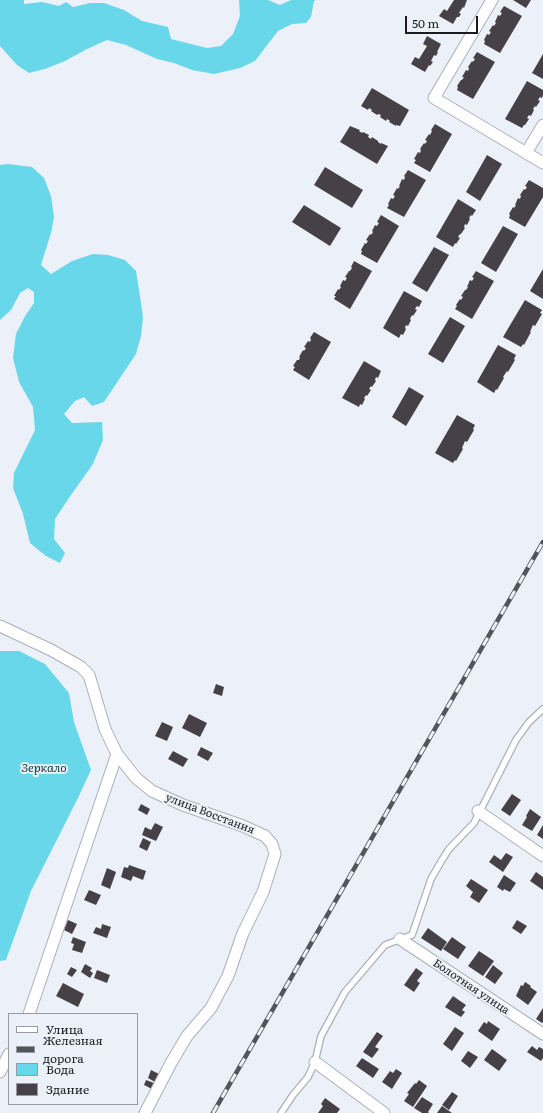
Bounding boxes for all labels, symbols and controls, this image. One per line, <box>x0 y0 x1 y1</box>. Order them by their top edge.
scale bar <box>407 8 480 34</box>
text: 50 m <box>412 14 439 32</box>
water label: Зеркало <box>21 761 67 775</box>
street label: улица Восстания <box>164 791 256 837</box>
street label: Болотная улица <box>430 957 512 1017</box>
legend <box>8 1013 138 1105</box>
text: Улица <box>46 1020 83 1038</box>
text: Железная дорога <box>43 1031 103 1067</box>
text: Вода <box>46 1060 75 1078</box>
text: Здание <box>46 1080 89 1098</box>

